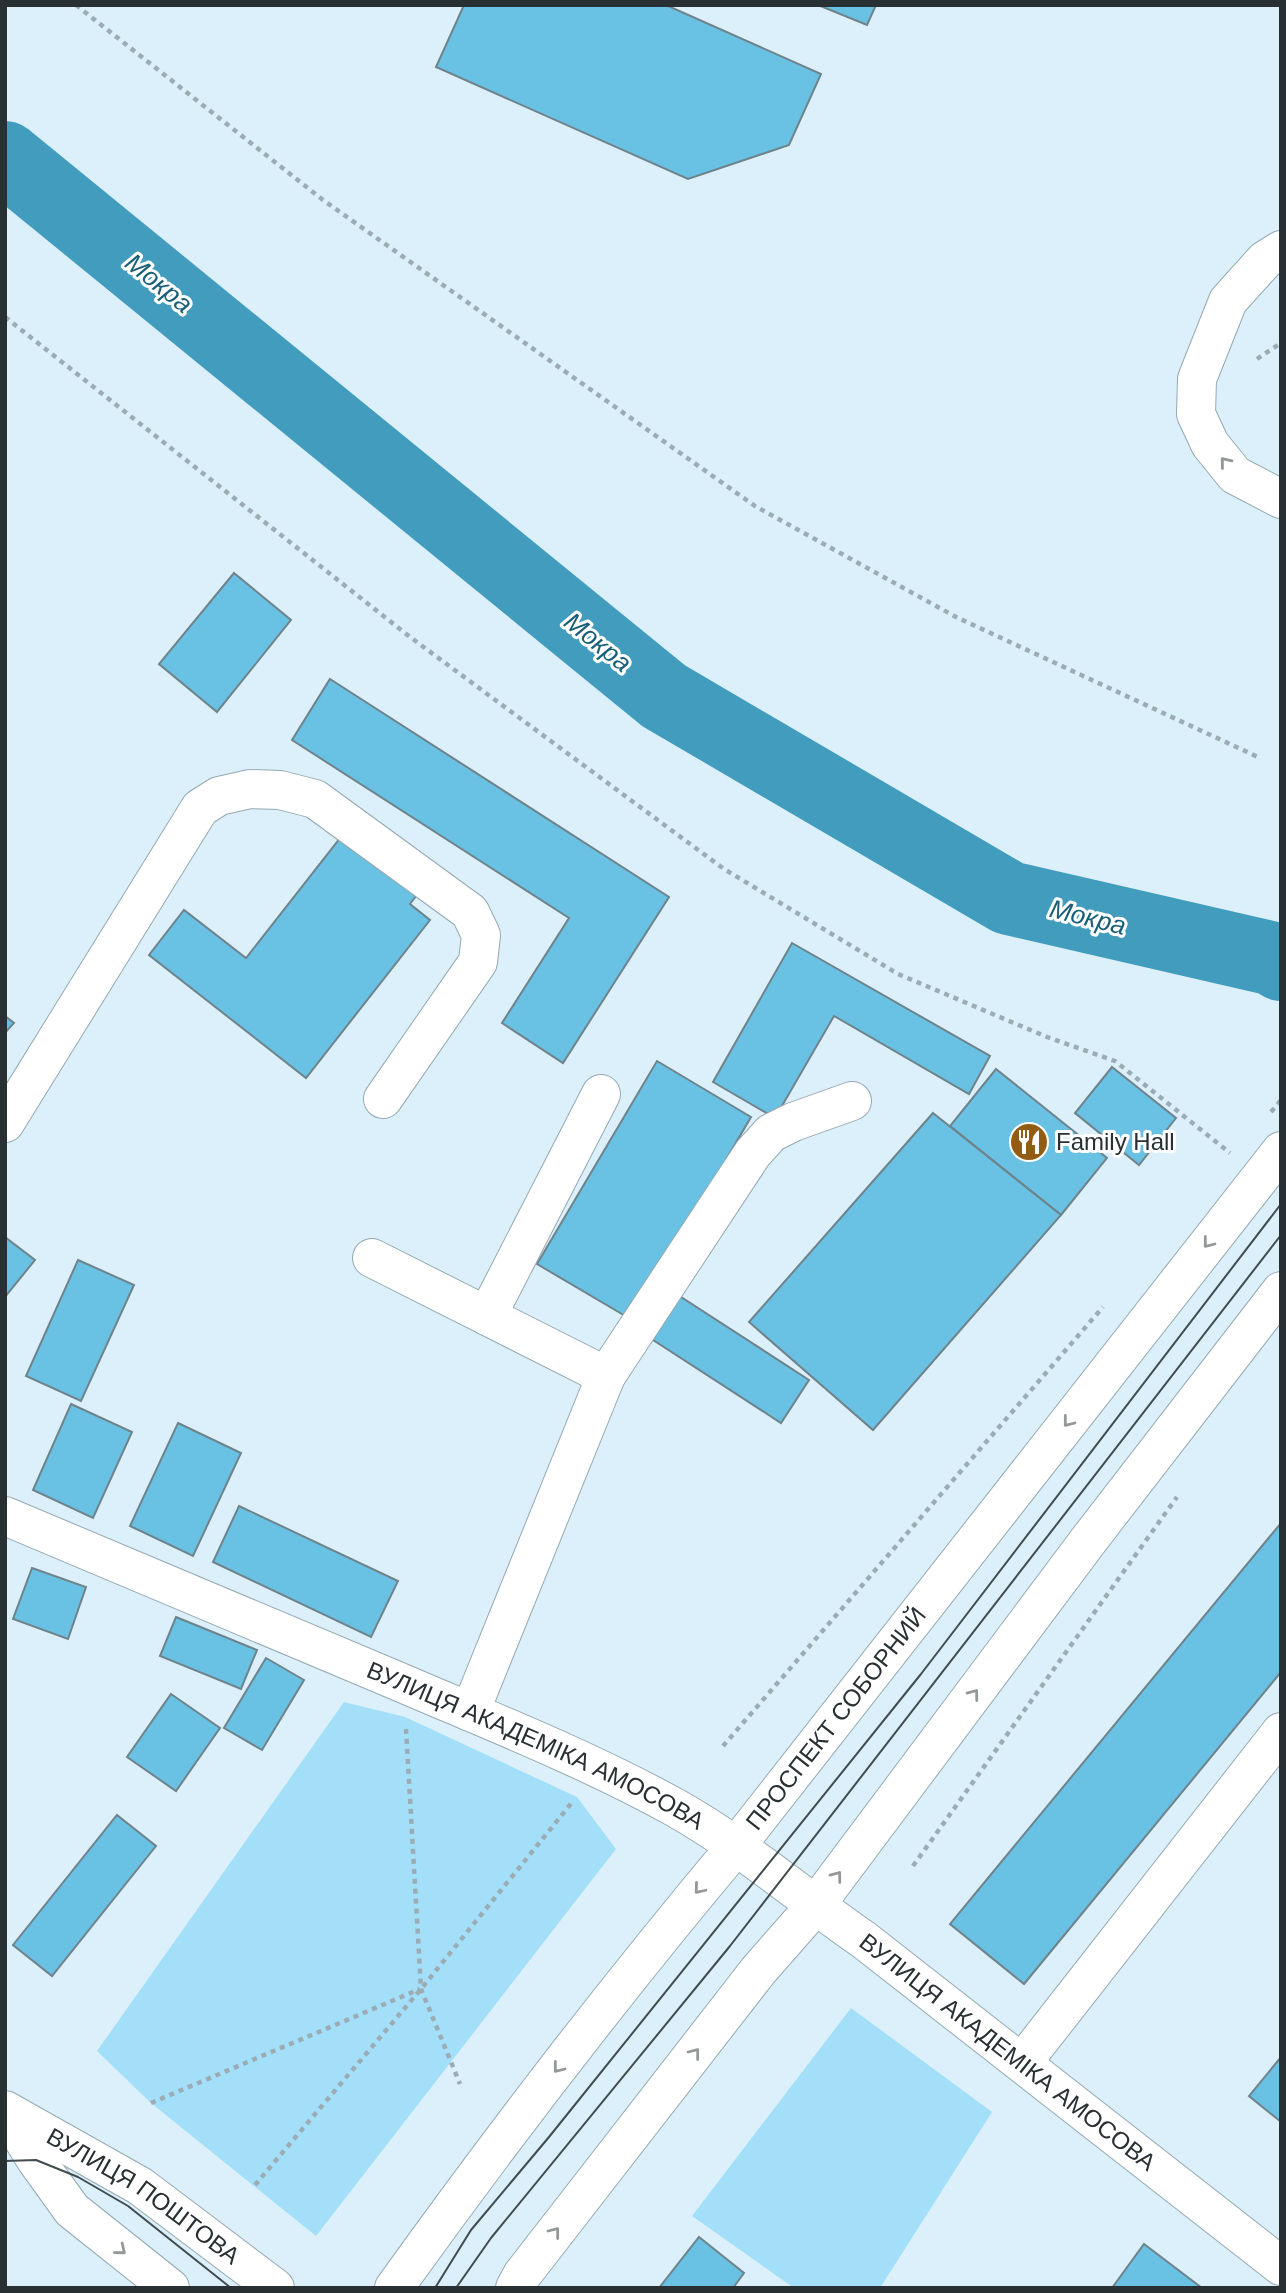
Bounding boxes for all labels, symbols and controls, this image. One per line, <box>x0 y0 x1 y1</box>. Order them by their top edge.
water label: Мокра <box>120 247 198 319</box>
one-way arrow <box>1220 457 1233 469</box>
water label: Мокра <box>559 606 637 678</box>
water label: Мокра <box>1047 893 1129 941</box>
restaurant icon: Family Hall <box>1008 1121 1050 1163</box>
place label: Family Hall <box>1056 1128 1175 1155</box>
one-way arrow <box>1203 1235 1216 1247</box>
one-way arrow <box>1063 1414 1076 1427</box>
street label: ПРОСПЕКТ СОБОРНИЙ <box>740 1602 931 1835</box>
street label: ВУЛИЦЯ АКАДЕМІКА АМОСОВА <box>363 1656 709 1835</box>
one-way arrow <box>965 1689 978 1702</box>
one-way arrow <box>829 1871 842 1884</box>
one-way arrow <box>695 1882 708 1894</box>
street label: ВУЛИЦЯ АКАДЕМІКА АМОСОВА <box>854 1928 1161 2176</box>
one-way arrow <box>686 2048 699 2061</box>
one-way arrow <box>554 2060 567 2072</box>
street label: ВУЛИЦЯ ПОШТОВА <box>42 2122 245 2269</box>
one-way arrow <box>546 2228 559 2240</box>
one-way arrow <box>113 2241 125 2254</box>

